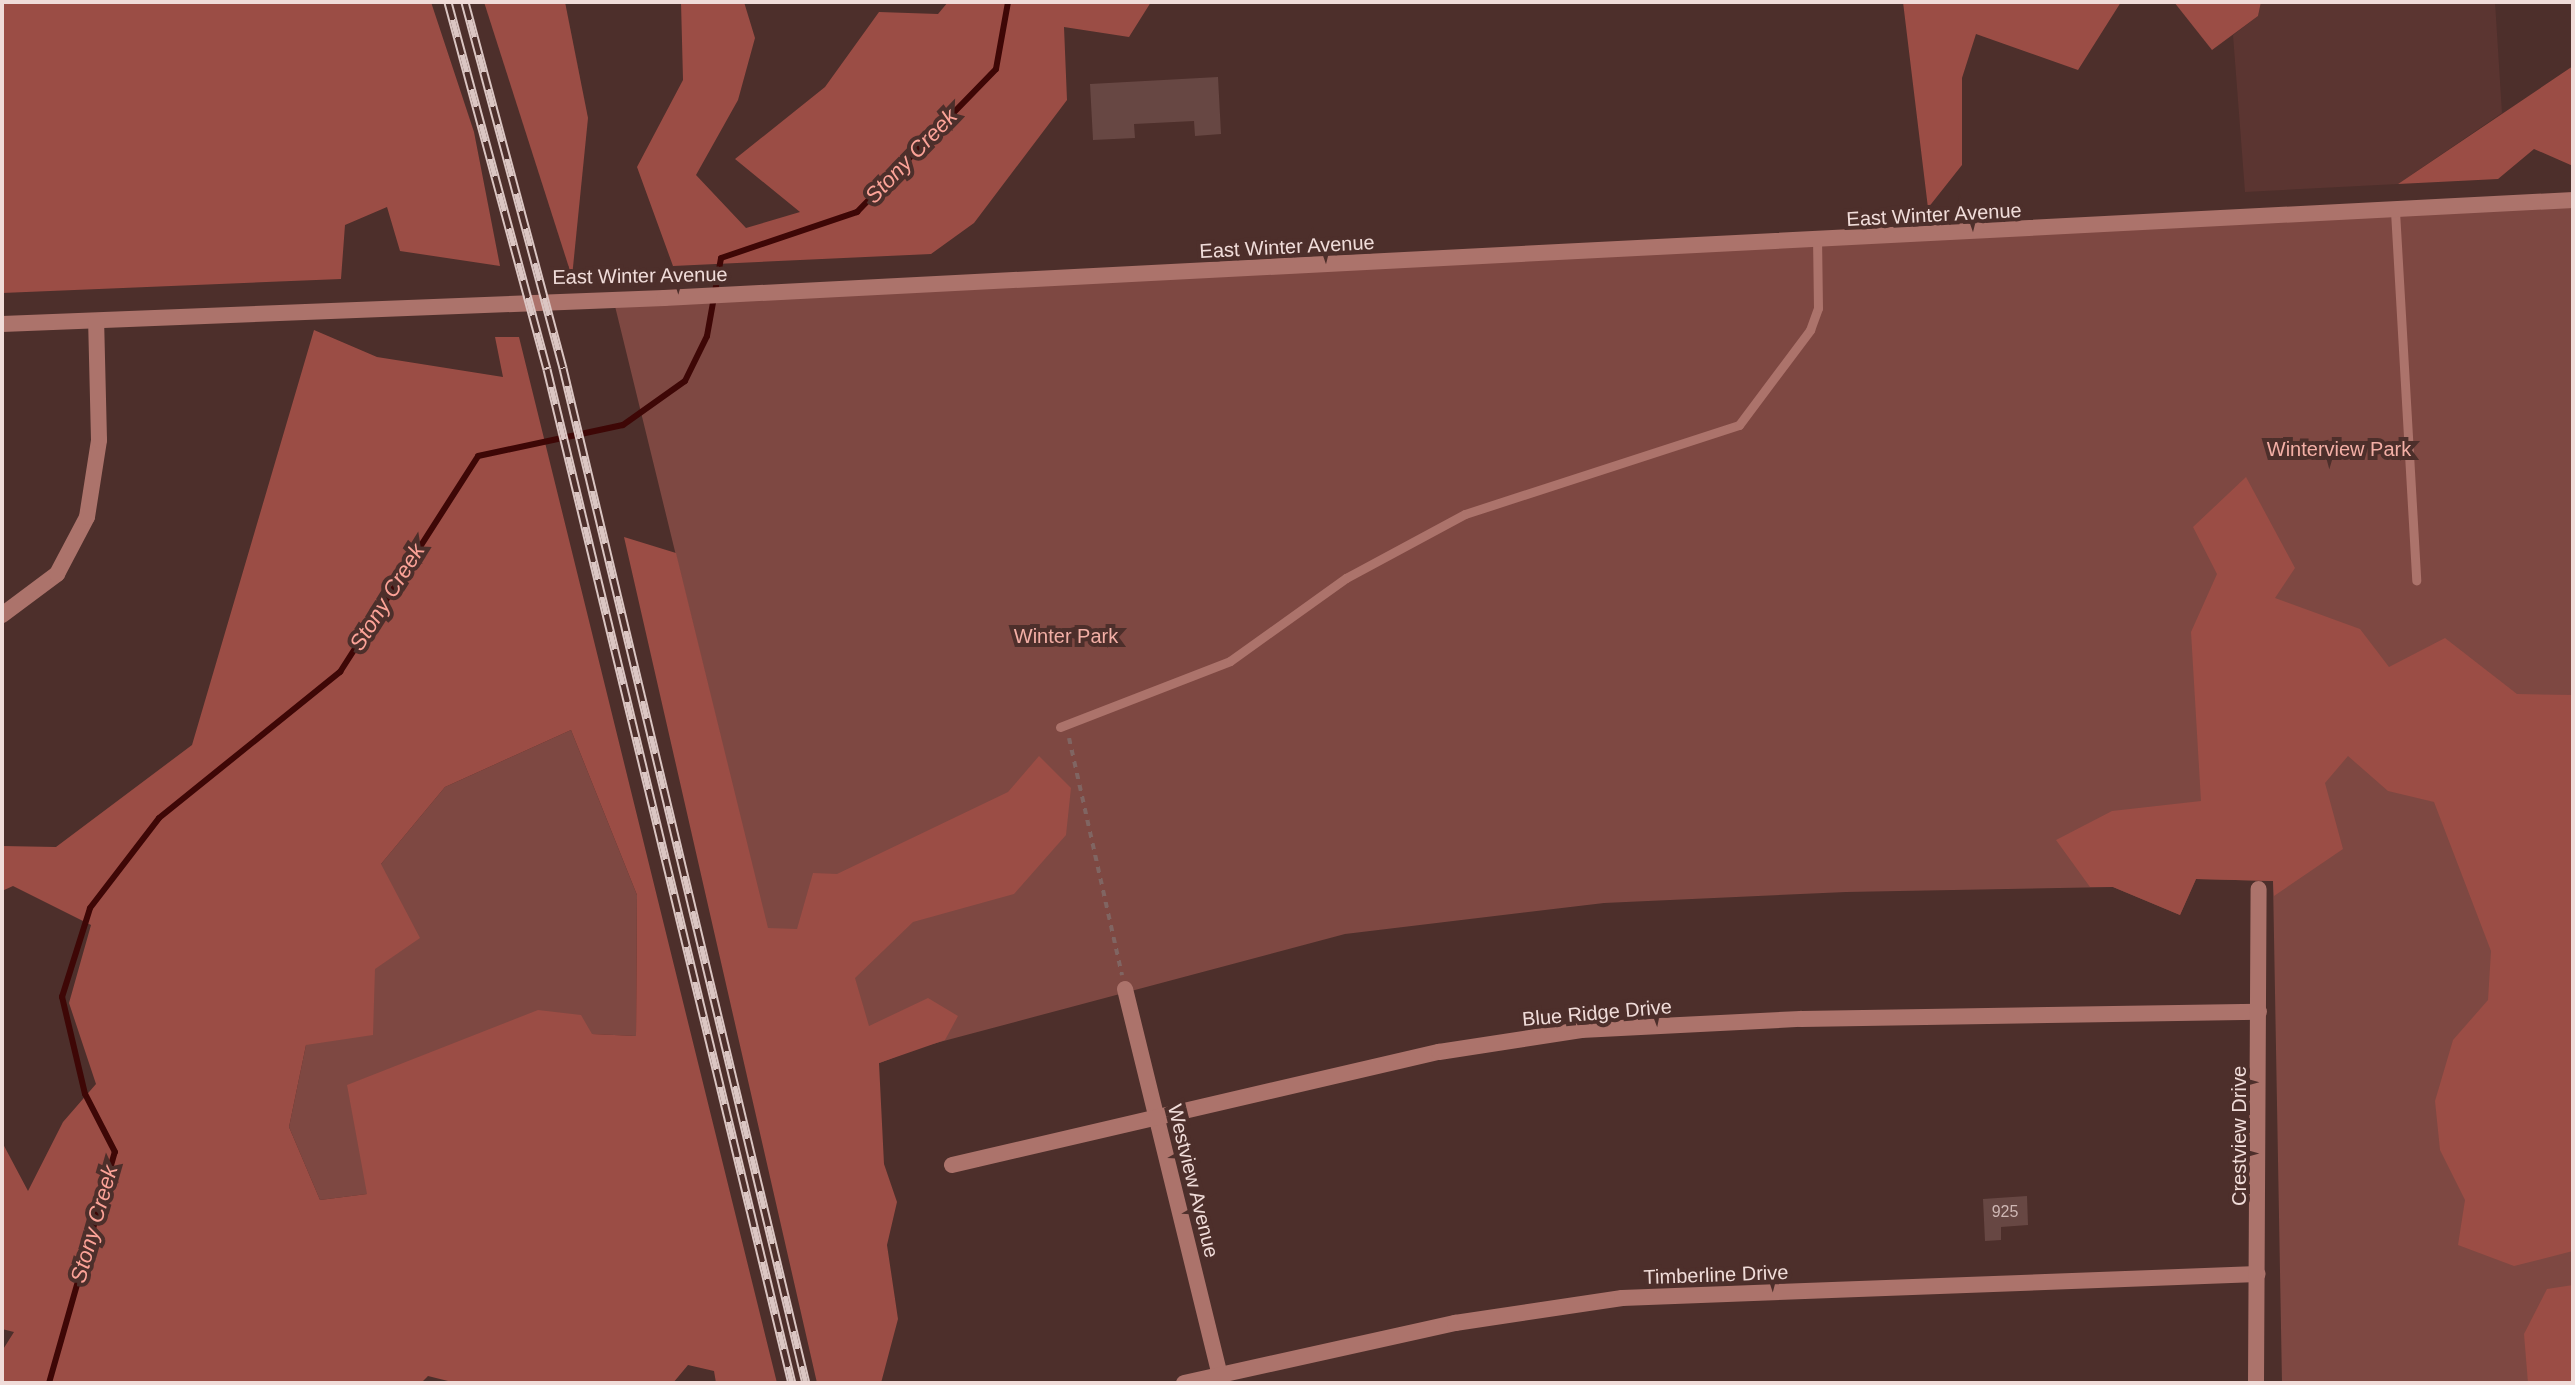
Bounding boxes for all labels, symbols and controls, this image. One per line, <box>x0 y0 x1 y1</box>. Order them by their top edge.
water label: Stony Creek <box>859 103 963 209</box>
street label: East Winter Avenue <box>1845 198 2023 232</box>
street label: East Winter Avenue <box>1198 230 1376 264</box>
street label: East Winter Avenue <box>552 262 728 290</box>
park label: Winterview Park <box>2267 437 2411 461</box>
water label: Stony Creek <box>344 539 430 655</box>
park label: Winter Park <box>1014 624 1118 648</box>
street label: Blue Ridge Drive <box>1521 995 1673 1031</box>
street label: Crestview Drive <box>2227 1066 2251 1206</box>
street label: Westview Avenue <box>1162 1101 1224 1261</box>
water label: Stony Creek <box>65 1162 123 1286</box>
house number: 925 <box>1992 1202 2018 1222</box>
street label: Timberline Drive <box>1643 1260 1789 1290</box>

